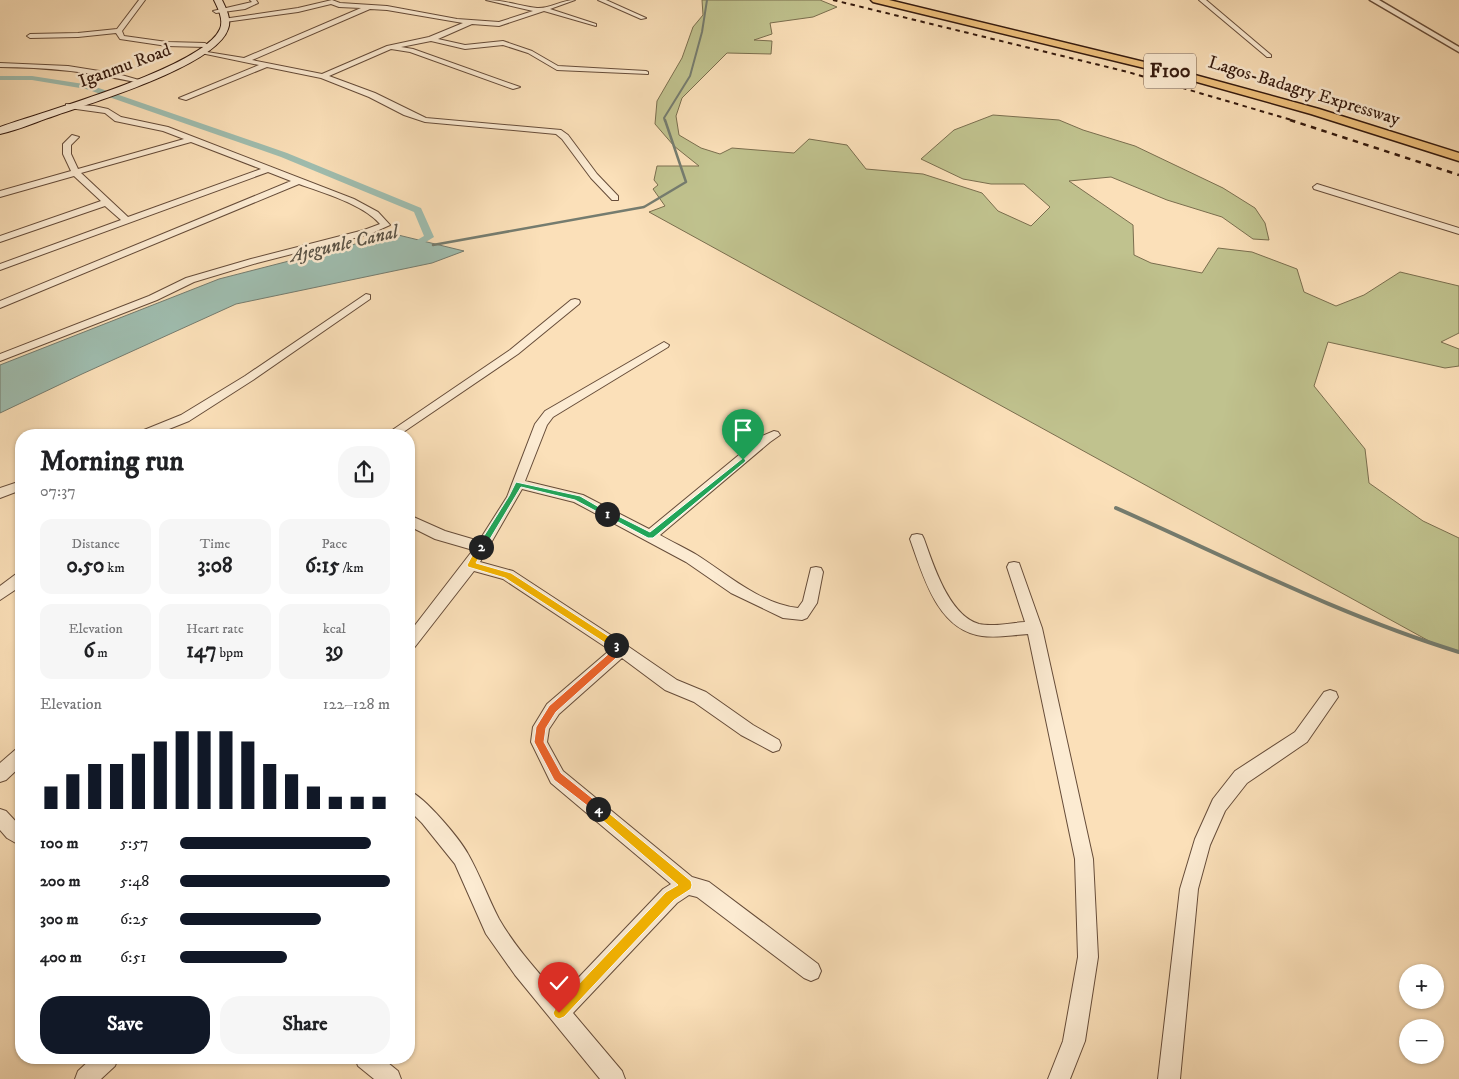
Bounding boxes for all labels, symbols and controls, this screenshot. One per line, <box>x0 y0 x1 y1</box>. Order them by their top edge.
street label: Iganmu Road <box>76 39 174 93</box>
street label: Lagos-Badagry Expressway <box>1205 51 1403 131</box>
road number: F100 <box>1144 54 1196 88</box>
water label: Ajegunle Canal <box>286 220 402 268</box>
pin <box>722 409 764 460</box>
icon: arrive <box>729 416 757 444</box>
text: Morning run <box>40 444 184 479</box>
button: share <box>338 446 390 498</box>
text: 07:37 <box>40 481 76 501</box>
pin: 1 <box>594 502 620 526</box>
text: 1 <box>605 505 610 523</box>
pin: 2 <box>468 534 494 560</box>
text: Distance <box>72 535 120 553</box>
text: Time <box>200 535 230 553</box>
text: Pace <box>321 535 347 553</box>
text: 2 <box>478 538 485 556</box>
text: 0.50 <box>67 553 104 579</box>
text: 3:08 <box>197 553 233 579</box>
text: 6:15 <box>305 553 339 579</box>
text: km <box>104 559 125 577</box>
text: /km <box>339 559 364 577</box>
text: Elevation <box>69 620 123 638</box>
text: Heart rate <box>186 620 244 638</box>
text: kcal <box>323 620 346 638</box>
pin: 3 <box>604 632 628 658</box>
text: 3 <box>614 636 619 654</box>
text: 6 <box>83 638 94 664</box>
text: 147 <box>186 638 217 664</box>
text: 39 <box>325 638 343 664</box>
text: m <box>94 644 108 662</box>
text: bpm <box>217 644 244 662</box>
text: Elevation <box>40 694 102 714</box>
text: 122–128 m <box>323 694 390 714</box>
pin: 4 <box>586 796 610 822</box>
text: 4 <box>594 800 603 818</box>
text: 100 m <box>40 833 79 853</box>
text: 5:57 <box>120 833 149 853</box>
text: 200 m <box>40 871 81 891</box>
text: 5:48 <box>120 871 149 891</box>
text: 300 m <box>40 909 79 929</box>
text: 6:25 <box>120 909 148 929</box>
text: 400 m <box>40 947 82 967</box>
text: 6:51 <box>120 947 146 967</box>
pin <box>538 962 580 1013</box>
map controls <box>1399 964 1444 1064</box>
button: + <box>1399 964 1444 1009</box>
icon: check <box>545 969 573 997</box>
button: Save <box>40 996 210 1054</box>
button: Share <box>220 996 390 1054</box>
button: − <box>1399 1019 1444 1064</box>

